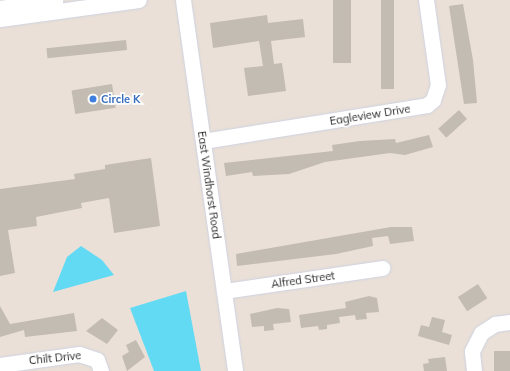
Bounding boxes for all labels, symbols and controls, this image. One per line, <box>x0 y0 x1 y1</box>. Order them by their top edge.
place label: Circle K <box>101 92 140 106</box>
marker: Circle K <box>88 94 98 104</box>
street label: Eagleview Drive <box>329 102 411 128</box>
street label: East Windhorst Road <box>195 130 223 240</box>
street label: Alfred Street <box>270 269 336 291</box>
street label: Chilt Drive <box>28 349 82 367</box>

